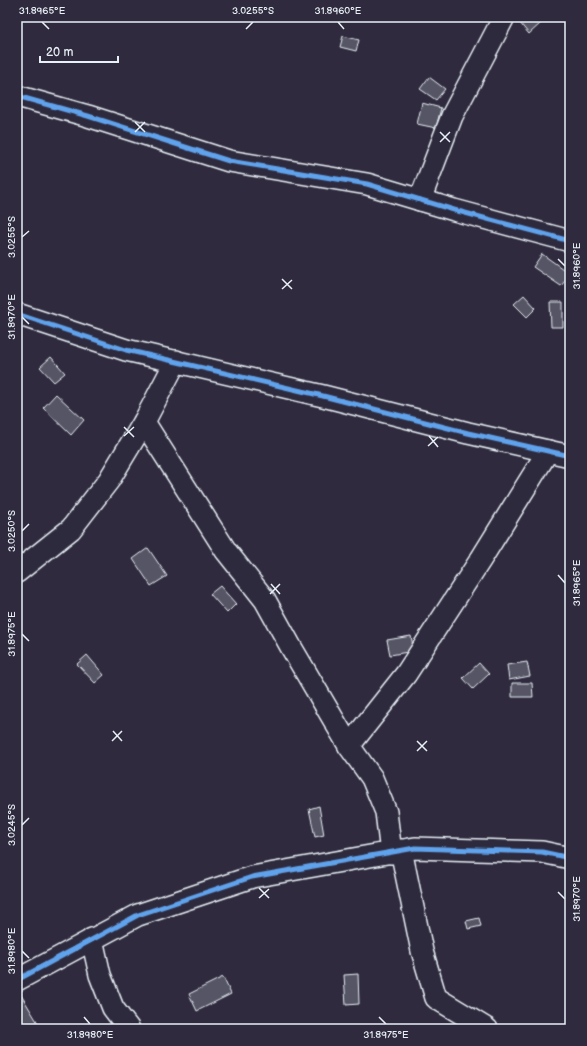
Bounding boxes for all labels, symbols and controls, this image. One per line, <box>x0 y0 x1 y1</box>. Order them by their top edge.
text: 31.8965°E <box>19 5 66 17</box>
text: 3.0255°S <box>232 5 274 17</box>
text: 31.8960°E <box>315 5 362 17</box>
scale bar <box>40 38 118 64</box>
text: 20 m <box>46 45 73 60</box>
text: 3.0255°S <box>6 216 18 258</box>
text: 31.8960°E <box>571 242 583 289</box>
text: 31.8970°E <box>6 294 18 340</box>
text: 3.0250°S <box>6 510 18 552</box>
text: 31.8965°E <box>571 559 583 606</box>
text: 31.8975°E <box>6 611 18 657</box>
text: 3.0245°S <box>6 804 18 846</box>
text: 31.8970°E <box>571 876 583 922</box>
text: 31.8980°E <box>6 927 18 974</box>
text: 31.8980°E <box>67 1029 114 1041</box>
text: 31.8975°E <box>363 1029 409 1041</box>

